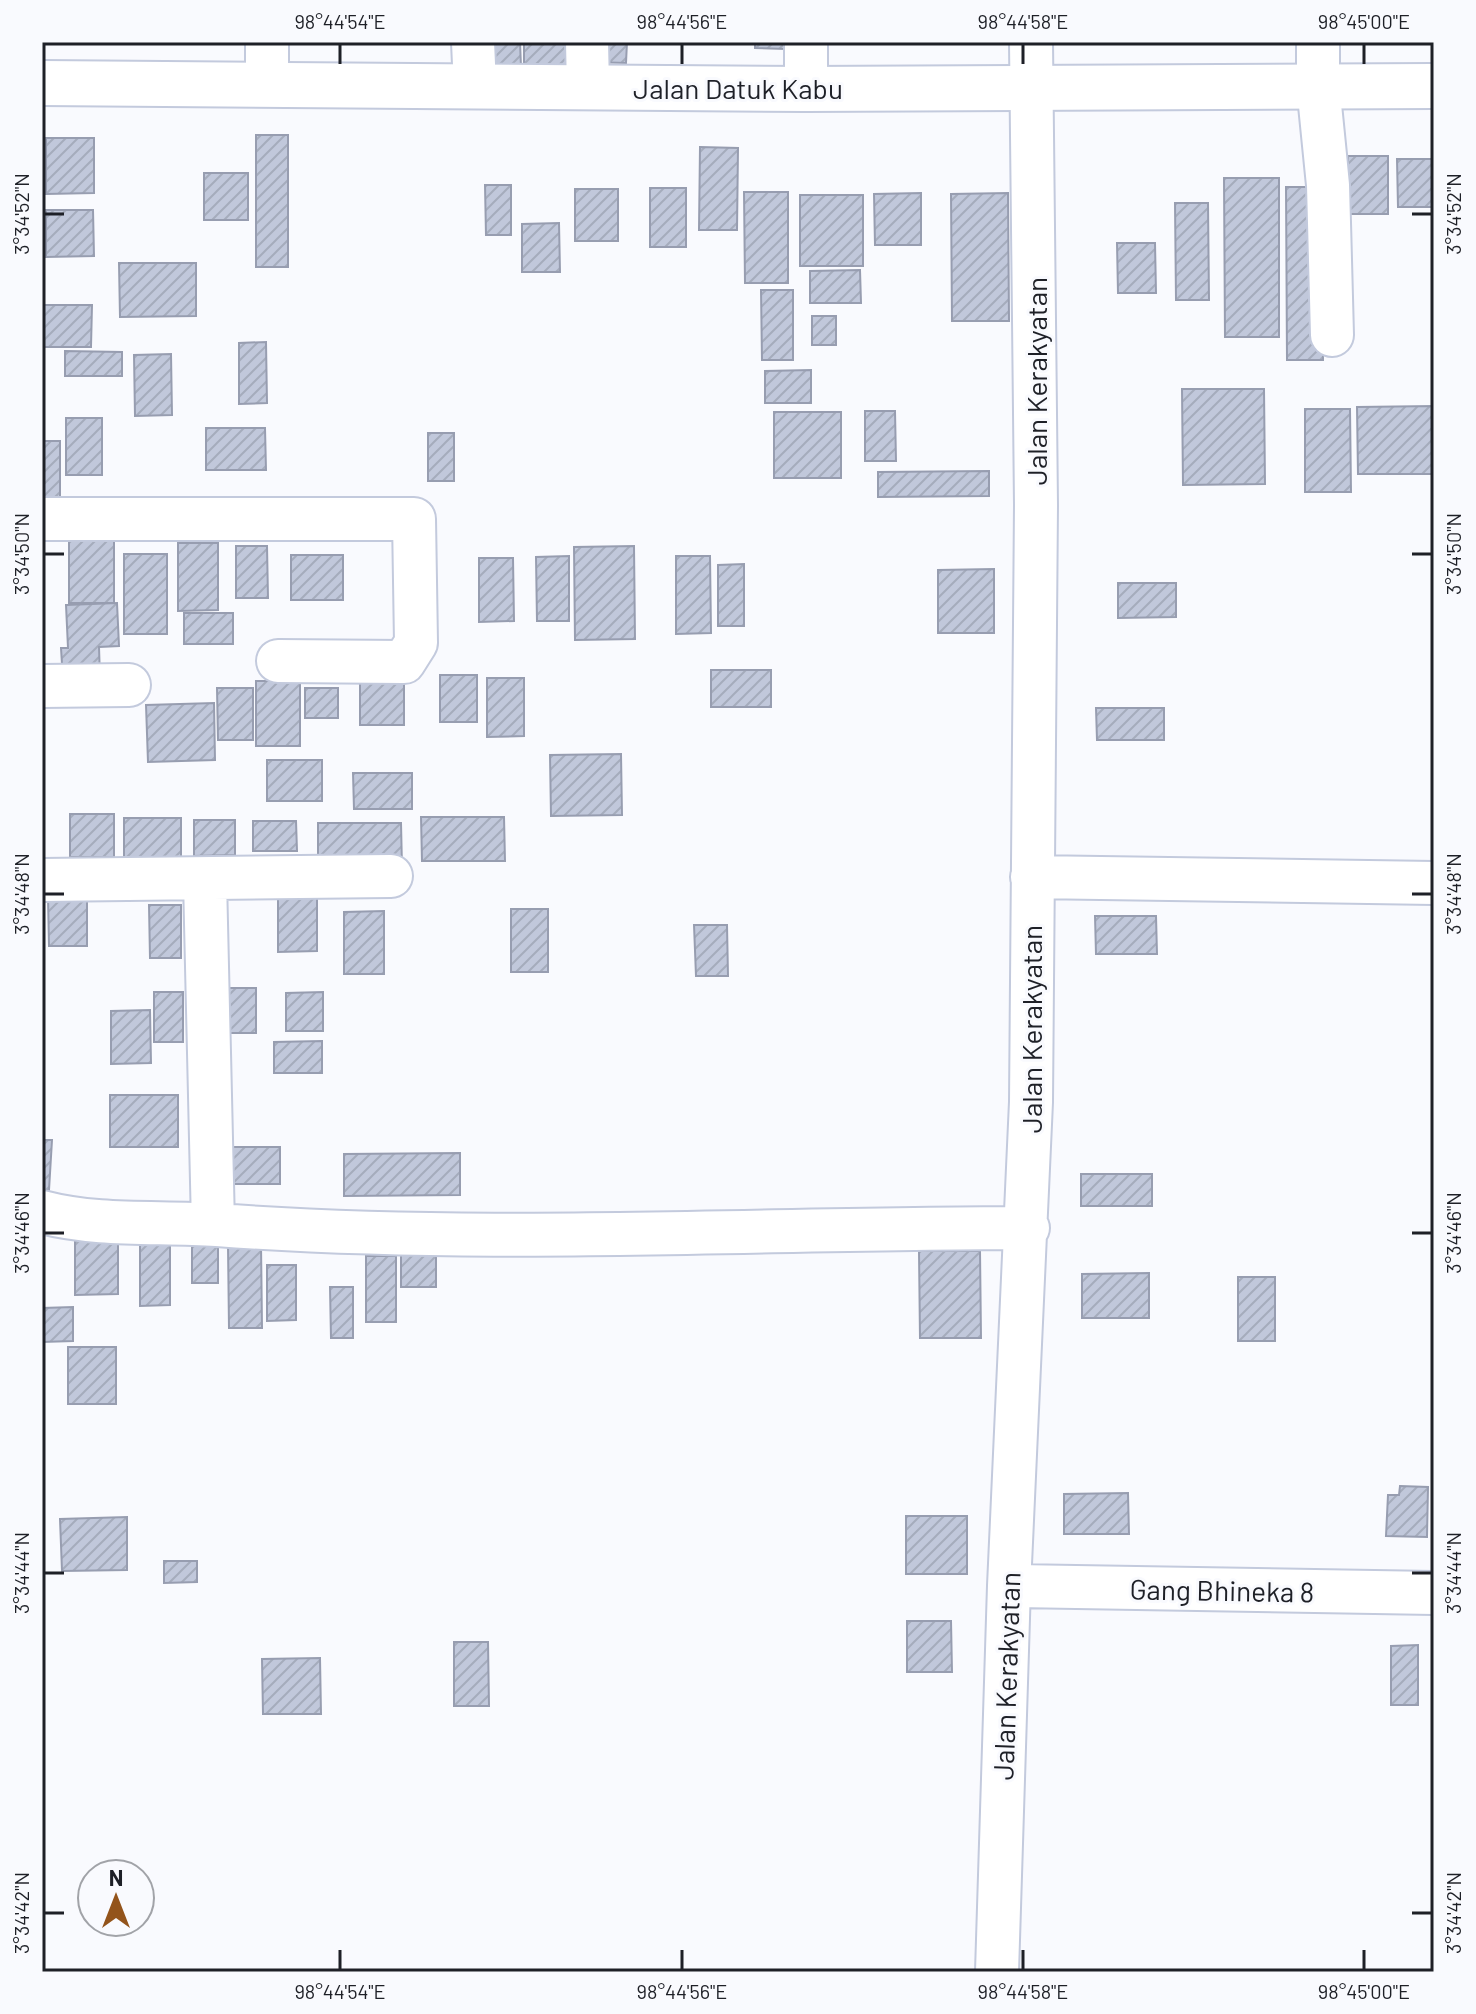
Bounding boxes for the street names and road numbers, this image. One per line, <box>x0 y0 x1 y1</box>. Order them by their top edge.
street label: Jalan Datuk Kabu <box>633 71 843 105</box>
street label: Jalan Kerakyatan <box>1019 277 1053 485</box>
street label: Jalan Kerakyatan <box>1014 925 1048 1133</box>
street label: Jalan Kerakyatan <box>985 1571 1027 1781</box>
street label: Gang Bhineka 8 <box>1129 1571 1315 1609</box>

